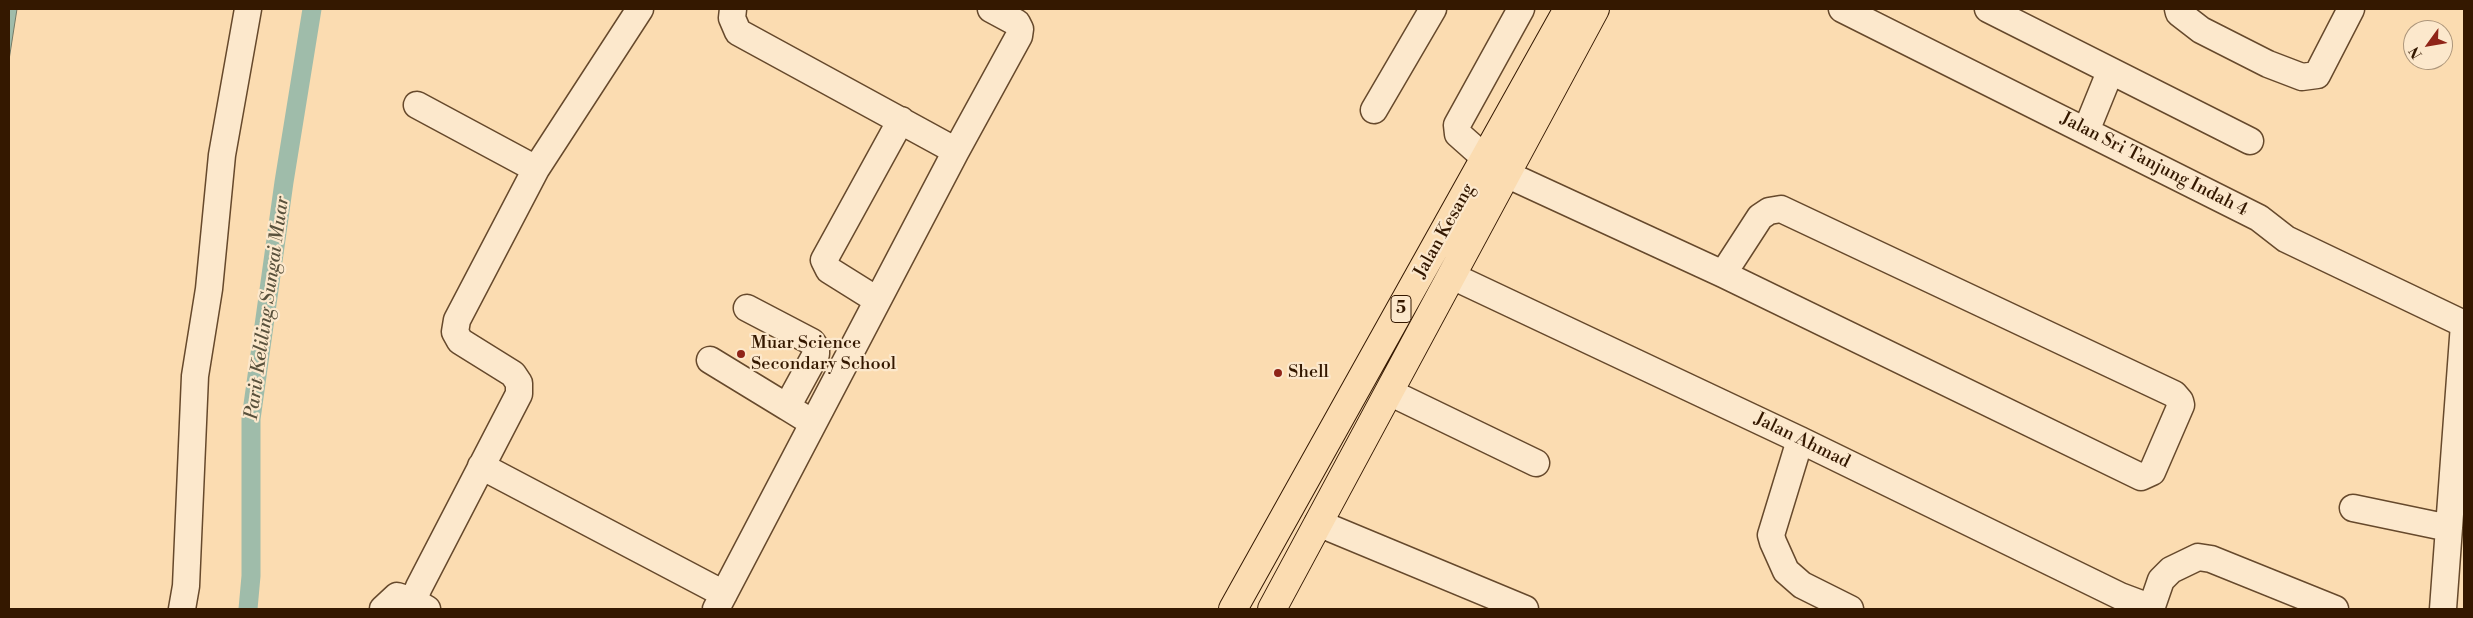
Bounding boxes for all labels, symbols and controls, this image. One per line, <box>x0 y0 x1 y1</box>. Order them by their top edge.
north arrow <box>2403 20 2453 70</box>
text: N <box>2406 43 2427 62</box>
street label: Jalan Sri Tanjung Indah 4 <box>2057 108 2251 222</box>
street label: Jalan Kesang <box>1410 180 1480 282</box>
water label: Parit Keliling Sungai Muar <box>241 195 295 421</box>
road number: 5 <box>1391 296 1411 322</box>
place label: Muar Science Secondary School <box>751 333 896 376</box>
marker: Muar Science Secondary School <box>735 348 747 360</box>
place label: Shell <box>1288 362 1329 384</box>
marker: Shell <box>1272 367 1284 379</box>
street label: Jalan Ahmad <box>1751 409 1853 473</box>

